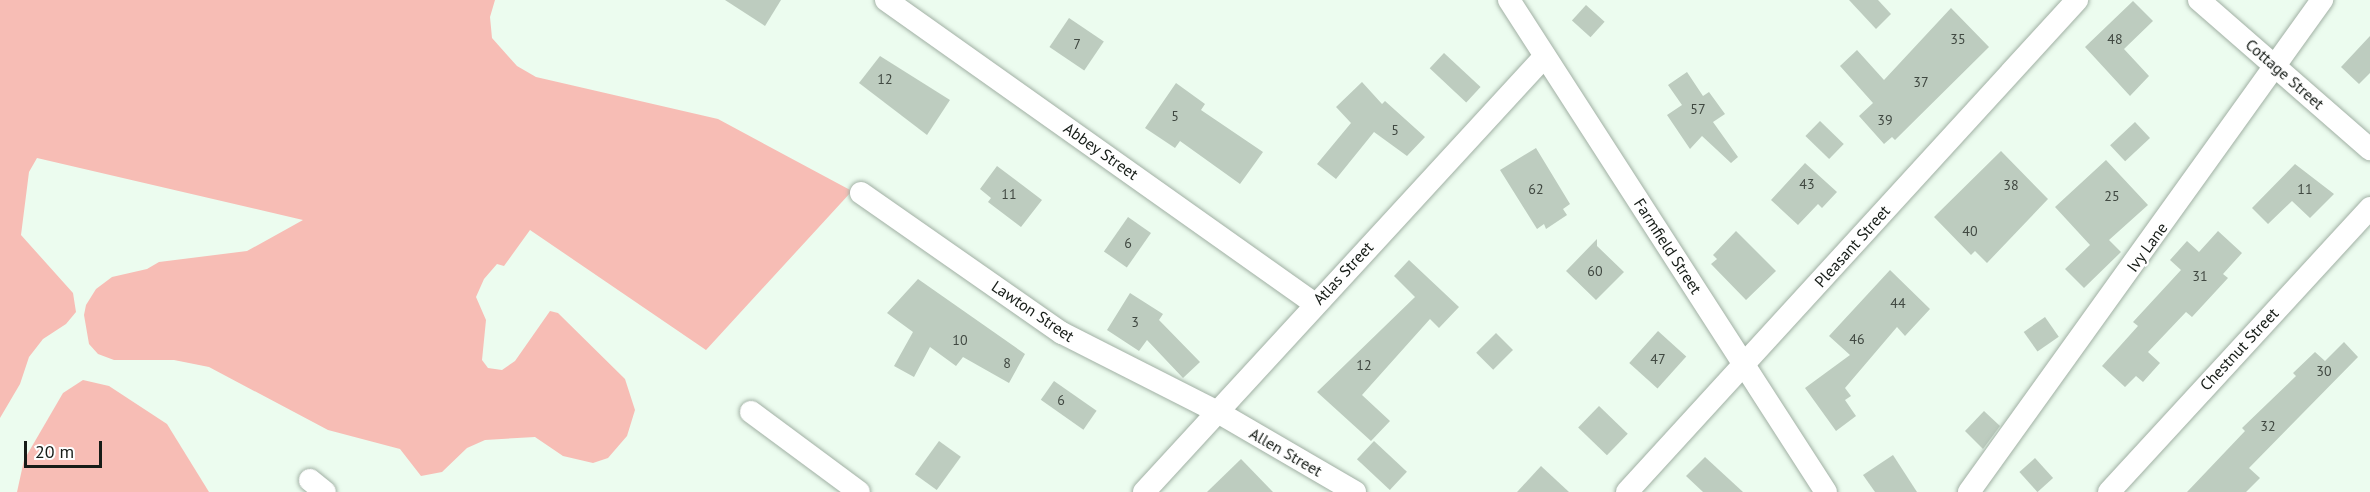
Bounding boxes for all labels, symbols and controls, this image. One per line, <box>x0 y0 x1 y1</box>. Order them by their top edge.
house number: 35 <box>1950 31 1966 47</box>
house number: 48 <box>2107 31 2123 47</box>
street label: Cottage Street <box>2242 35 2328 113</box>
house number: 7 <box>1073 36 1081 52</box>
house number: 12 <box>877 71 893 87</box>
house number: 37 <box>1913 74 1929 90</box>
house number: 57 <box>1690 101 1706 117</box>
house number: 5 <box>1171 108 1179 124</box>
house number: 39 <box>1877 112 1893 128</box>
street label: Abbey Street <box>1060 118 1142 184</box>
house number: 5 <box>1391 122 1399 138</box>
house number: 43 <box>1799 176 1815 192</box>
house number: 38 <box>2003 177 2019 193</box>
house number: 62 <box>1528 181 1544 197</box>
house number: 11 <box>2297 181 2313 197</box>
house number: 11 <box>1001 186 1017 202</box>
house number: 25 <box>2104 188 2120 204</box>
street label: Farmfield Street <box>1630 195 1706 297</box>
street label: Pleasant Street <box>1810 201 1894 291</box>
street label: Ivy Lane <box>2122 218 2172 276</box>
house number: 40 <box>1962 223 1978 239</box>
house number: 6 <box>1124 235 1132 251</box>
street label: Atlas Street <box>1309 238 1377 308</box>
house number: 60 <box>1587 263 1603 279</box>
house number: 31 <box>2192 268 2208 284</box>
street label: Lawton Street <box>988 276 1078 346</box>
house number: 44 <box>1890 295 1906 311</box>
street label: Chestnut Street <box>2196 304 2282 394</box>
house number: 3 <box>1131 314 1139 330</box>
house number: 46 <box>1849 331 1865 347</box>
house number: 10 <box>952 332 968 348</box>
house number: 47 <box>1650 351 1666 367</box>
house number: 8 <box>1003 355 1011 371</box>
house number: 12 <box>1356 357 1372 373</box>
house number: 30 <box>2316 363 2332 379</box>
house number: 6 <box>1057 392 1065 408</box>
house number: 32 <box>2260 418 2276 434</box>
street label: Allen Street <box>1246 424 1326 480</box>
scale bar <box>27 429 105 467</box>
text: 20 m <box>35 440 74 463</box>

